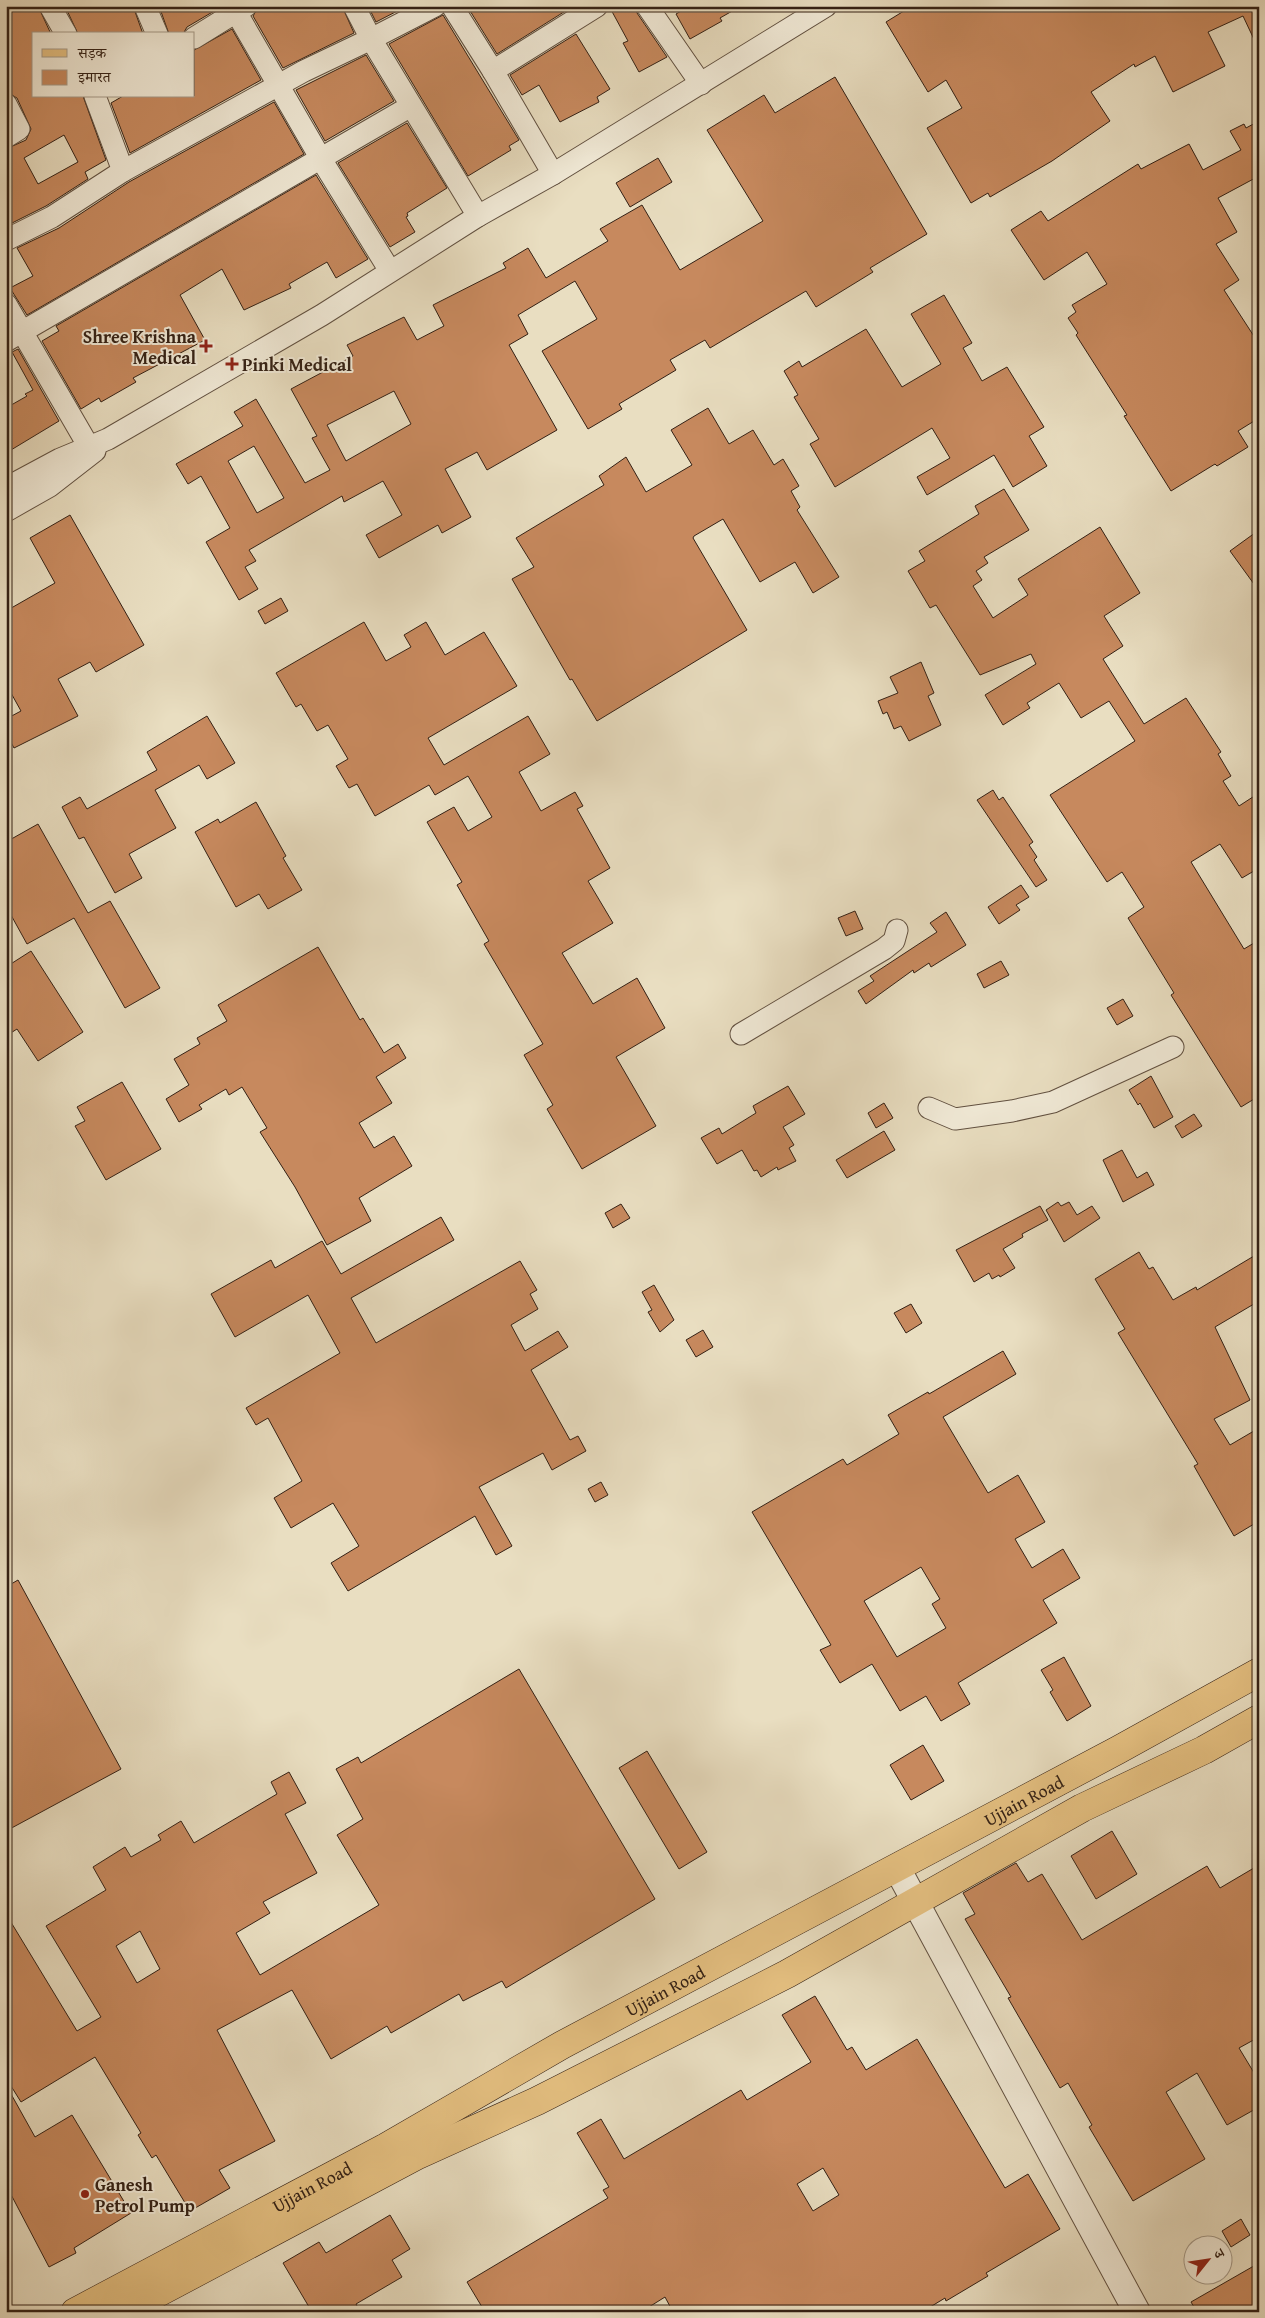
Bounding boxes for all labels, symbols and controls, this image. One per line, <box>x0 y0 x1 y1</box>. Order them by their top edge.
legend <box>32 32 195 98</box>
text: सड़क <box>77 42 107 63</box>
text: इमारत <box>77 66 112 87</box>
place label: Shree Krishna Medical <box>83 323 197 371</box>
marker: Shree Krishna Medical <box>200 340 212 352</box>
place label: Pinki Medical <box>242 351 352 378</box>
marker: Pinki Medical <box>226 358 238 370</box>
street label: Ujjain Road <box>979 1768 1069 1832</box>
street label: Ujjain Road <box>620 1958 710 2023</box>
street label: Ujjain Road <box>267 2154 357 2219</box>
place label: Ganesh Petrol Pump <box>95 2171 195 2219</box>
marker: Ganesh Petrol Pump <box>79 2188 91 2200</box>
north arrow <box>1182 2236 1232 2286</box>
text: उ <box>1208 2245 1230 2262</box>

